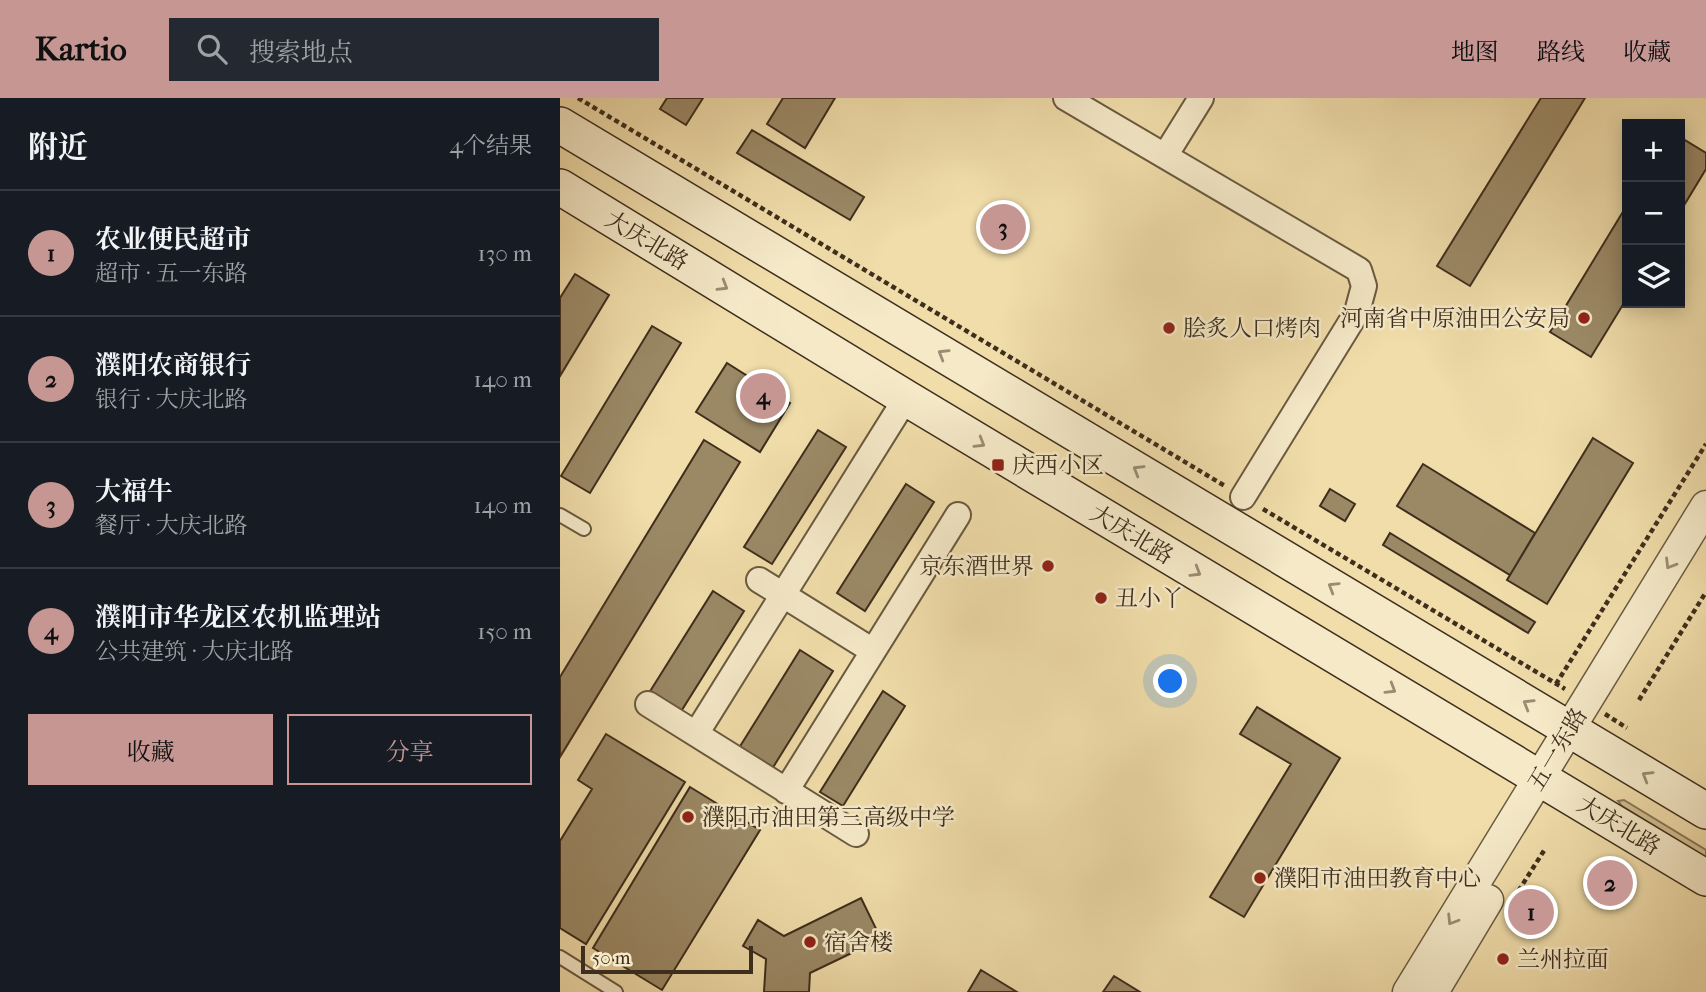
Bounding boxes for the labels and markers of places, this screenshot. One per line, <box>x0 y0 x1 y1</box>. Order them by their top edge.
pin: 3 <box>980 201 1026 253</box>
place label: 河南省中原油田公安局 <box>1340 305 1570 332</box>
marker: 河南省中原油田公安局 <box>1576 310 1592 326</box>
place label: 脍炙人口烤肉 <box>1183 315 1321 342</box>
marker: 脍炙人口烤肉 <box>1161 320 1177 336</box>
pin: 4 <box>740 370 786 422</box>
place label: 庆西小区 <box>1012 452 1104 479</box>
marker: 庆西小区 <box>990 457 1006 473</box>
place label: 京东酒世界 <box>919 553 1034 580</box>
marker: 京东酒世界 <box>1040 558 1056 574</box>
place label: 丑小丫 <box>1115 585 1184 612</box>
marker: 丑小丫 <box>1093 590 1109 606</box>
place label: 濮阳市油田第三高级中学 <box>702 804 955 831</box>
marker: 濮阳市油田第三高级中学 <box>680 809 696 825</box>
pin: 2 <box>1587 857 1633 909</box>
place label: 濮阳市油田教育中心 <box>1274 865 1481 892</box>
marker: 濮阳市油田教育中心 <box>1252 870 1268 886</box>
pin: 1 <box>1508 886 1554 938</box>
place label: 宿舍楼 <box>824 929 893 956</box>
marker: 宿舍楼 <box>802 934 818 950</box>
place label: 兰州拉面 <box>1517 946 1609 973</box>
marker: 兰州拉面 <box>1495 951 1511 967</box>

